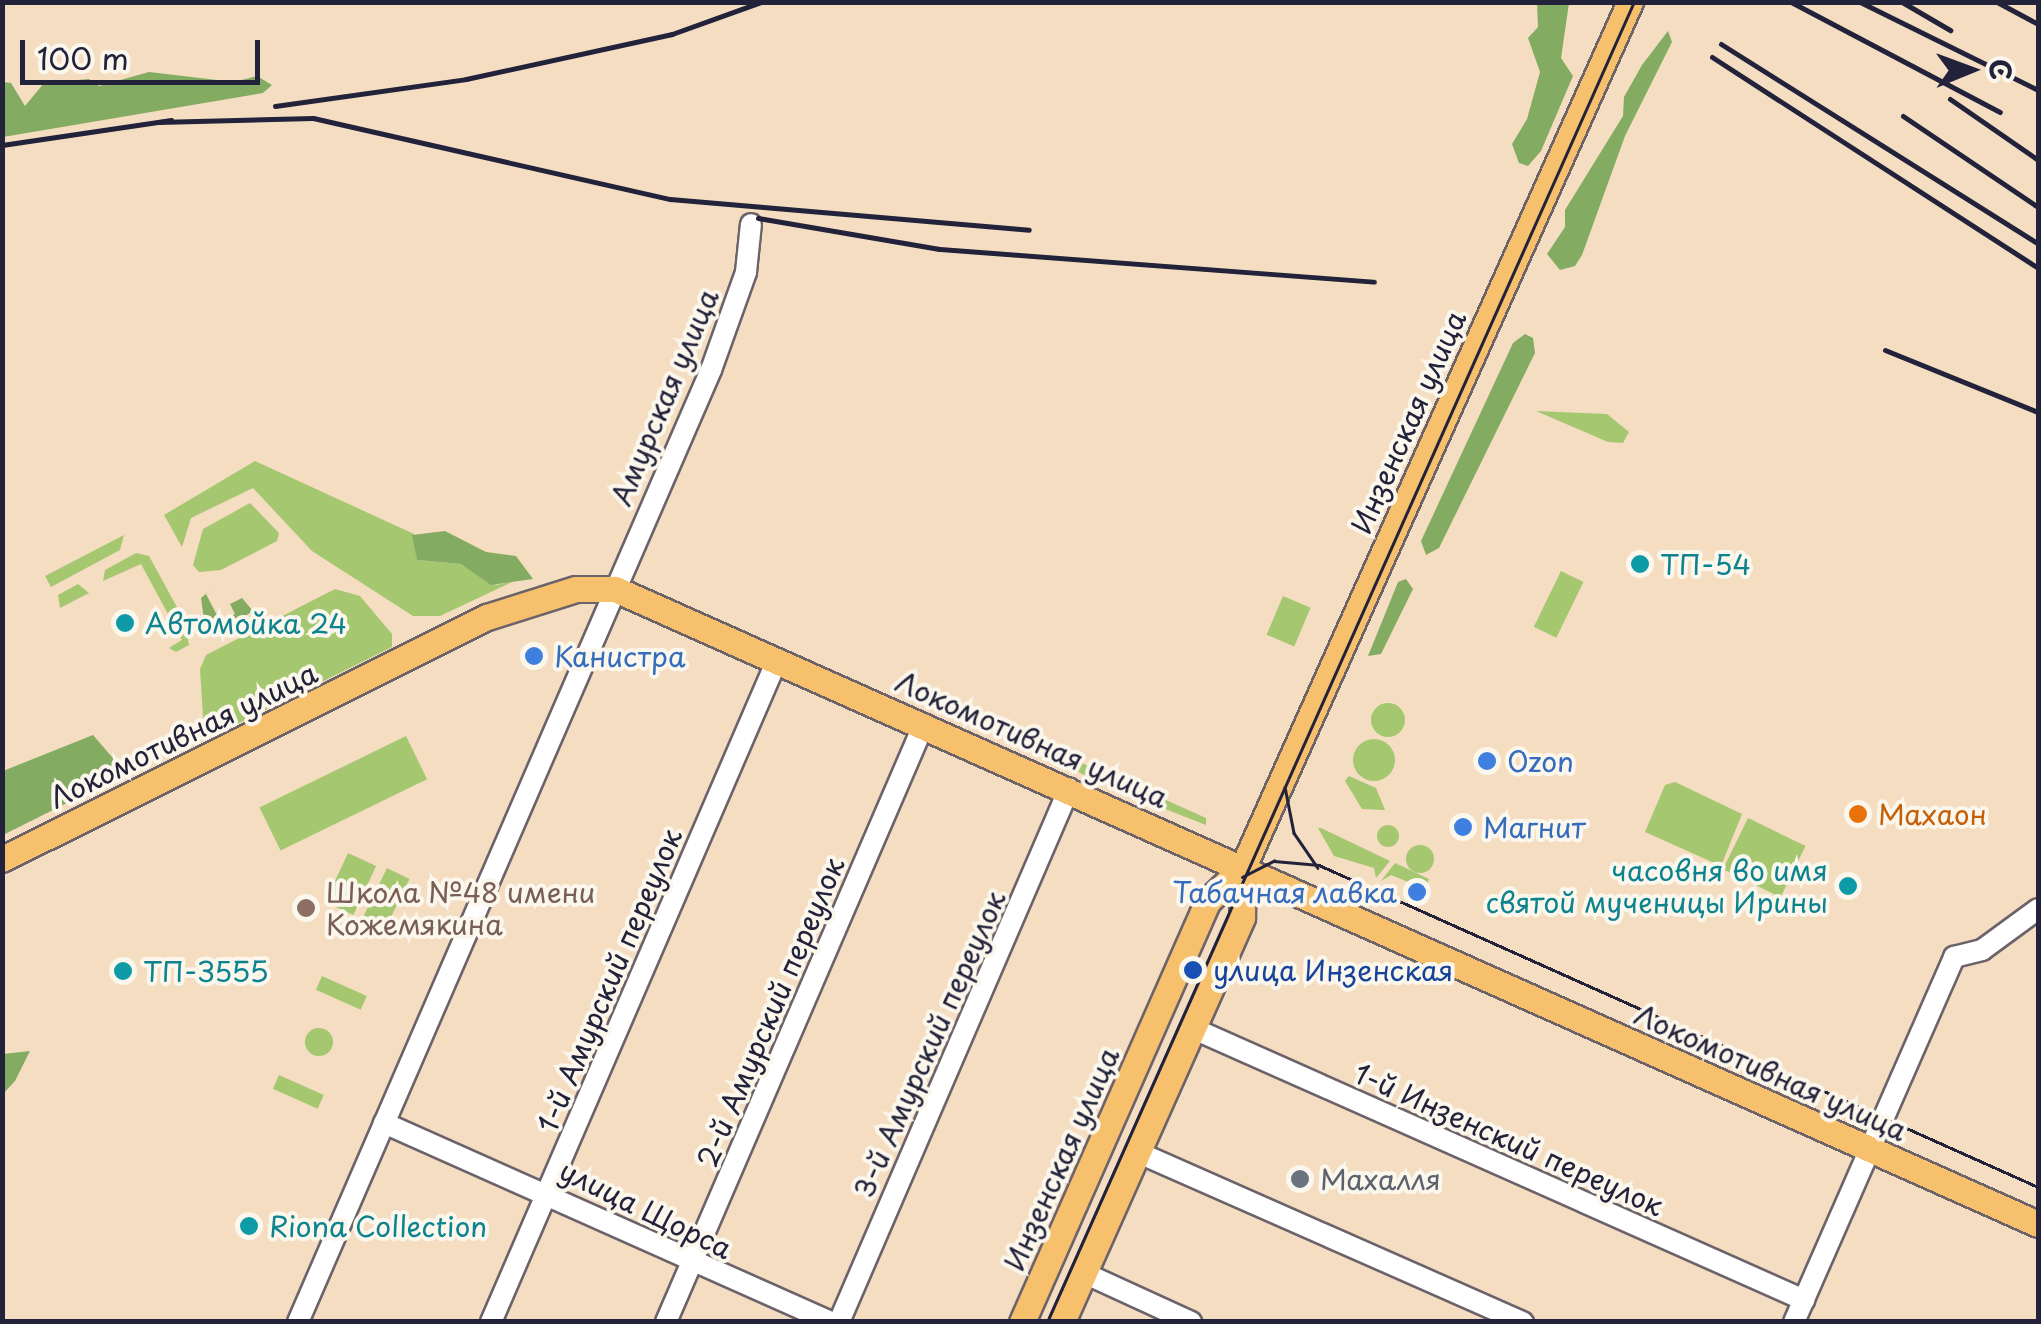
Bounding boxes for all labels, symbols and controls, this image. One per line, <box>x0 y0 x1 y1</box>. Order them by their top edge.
scale bar <box>25 20 265 82</box>
north arrow <box>1921 20 2021 120</box>
text: 100 m <box>37 35 129 80</box>
text: С <box>1980 59 2023 80</box>
street label: Амурская улица <box>603 283 725 511</box>
street label: Инзенская улица <box>1343 305 1473 539</box>
place label: ТП-54 <box>1660 547 1751 581</box>
marker: ТП-54 <box>1629 553 1651 575</box>
place label: Автомойка 24 <box>145 606 347 640</box>
marker: Автомойка 24 <box>114 612 136 634</box>
place label: Канистра <box>554 639 685 673</box>
marker: Канистра <box>523 645 545 667</box>
street label: Локомотивная улица <box>43 655 323 815</box>
street label: Локомотивная улица <box>890 664 1174 814</box>
place label: Ozon <box>1507 744 1574 778</box>
marker: Ozon <box>1476 750 1498 772</box>
place label: Махаон <box>1878 797 1987 831</box>
marker: Махаон <box>1847 803 1869 825</box>
place label: Магнит <box>1483 810 1585 844</box>
marker: Магнит <box>1452 816 1474 838</box>
street label: 1-й Амурский переулок <box>530 823 688 1137</box>
street label: 2-й Амурский переулок <box>689 852 851 1172</box>
place label: часовня во имя святой мученицы Ирины <box>1484 853 1828 919</box>
place label: Школа №48 имени Кожемякина <box>326 875 597 941</box>
place label: Табачная лавка <box>1172 875 1397 909</box>
marker: часовня во имя святой мученицы Ирины <box>1837 875 1859 897</box>
marker: Табачная лавка <box>1406 881 1428 903</box>
street label: 3-й Амурский переулок <box>846 885 1012 1203</box>
marker: Школа №48 имени Кожемякина <box>295 897 317 919</box>
place label: улица Инзенская <box>1213 953 1455 987</box>
place label: ТП-3555 <box>143 954 269 988</box>
marker: улица Инзенская <box>1182 959 1204 981</box>
marker: ТП-3555 <box>112 960 134 982</box>
street label: Локомотивная улица <box>1629 997 1913 1147</box>
street label: Инзенская улица <box>996 1042 1126 1276</box>
street label: 1-й Инзенский переулок <box>1349 1056 1669 1222</box>
street label: улица Щорса <box>554 1153 738 1265</box>
place label: Махалля <box>1320 1162 1441 1196</box>
marker: Махалля <box>1289 1168 1311 1190</box>
place label: Riona Collection <box>269 1209 486 1243</box>
marker: Riona Collection <box>238 1215 260 1237</box>

